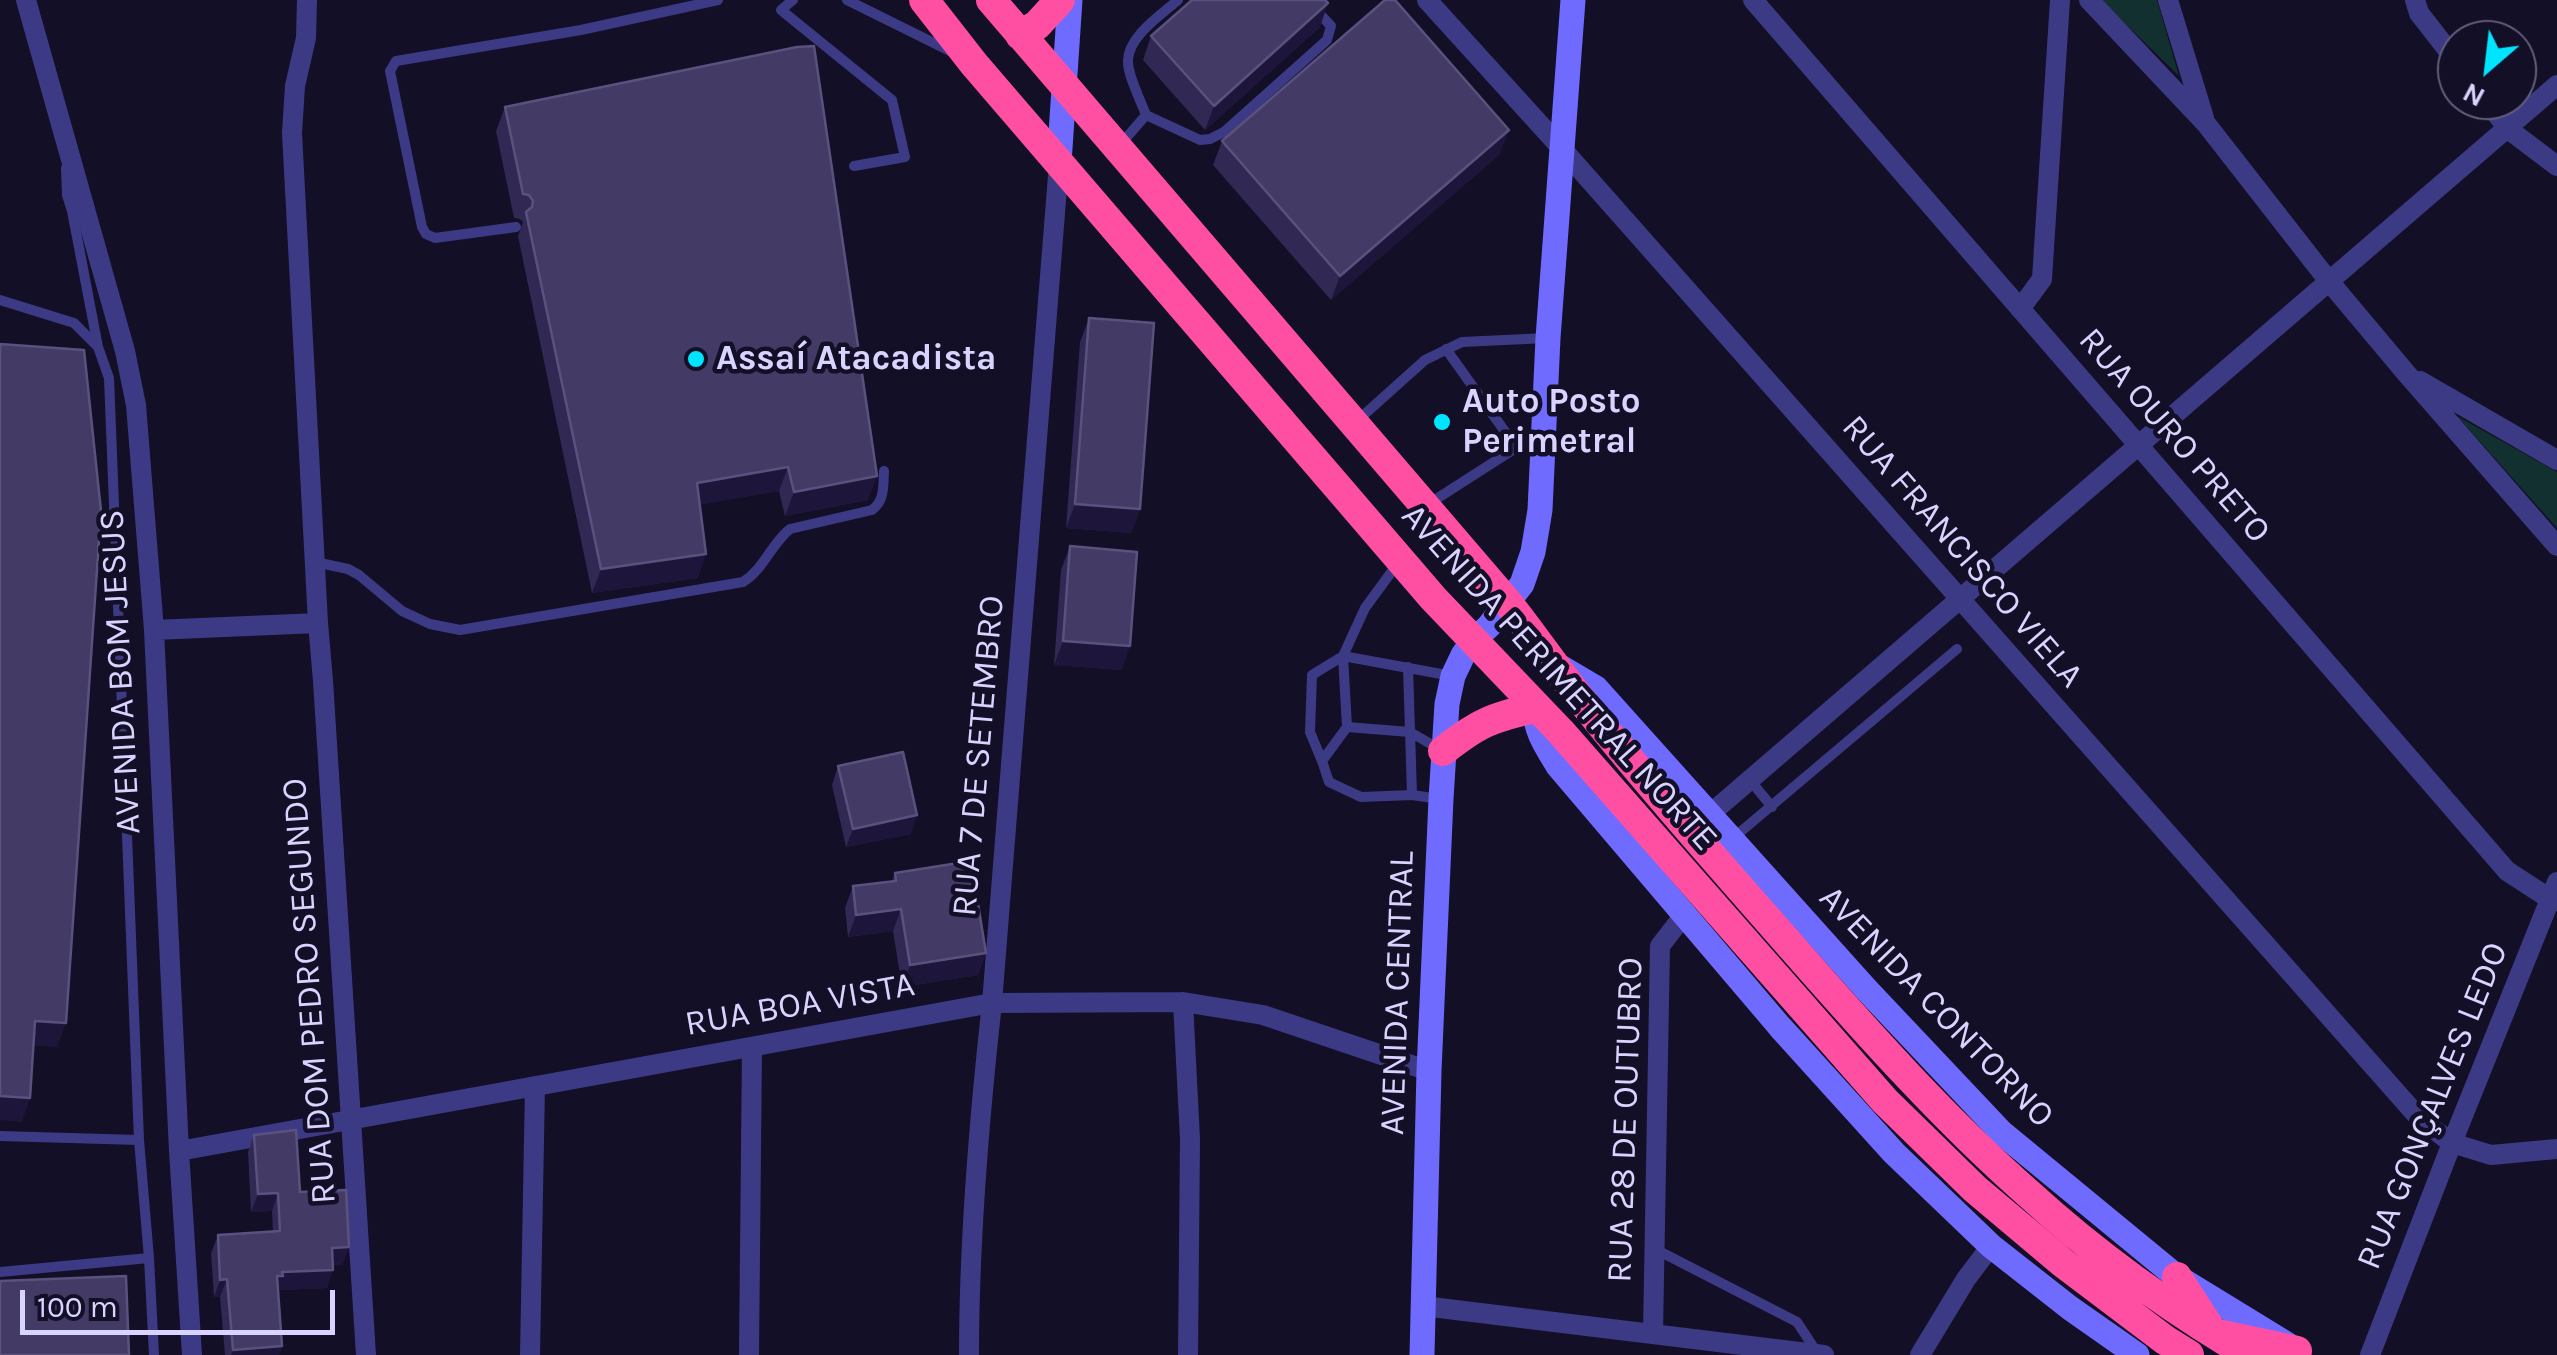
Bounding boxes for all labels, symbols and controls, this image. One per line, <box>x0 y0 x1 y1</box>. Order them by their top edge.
north arrow <box>2437 20 2537 120</box>
text: N <box>2457 76 2490 114</box>
street label: RUA OURO PRETO <box>2069 320 2279 552</box>
place label: Assaí Atacadista <box>716 338 997 380</box>
marker: Assaí Atacadista <box>685 348 707 370</box>
place label: Auto Posto Perimetral <box>1462 381 1641 463</box>
street label: RUA FRANCISCO VIELA <box>1832 407 2092 697</box>
marker: Auto Posto Perimetral <box>1431 411 1453 433</box>
street label: AVENIDA PERIMETRAL NORTE <box>1392 496 1726 860</box>
street label: AVENIDA BOM JESUS <box>92 509 150 835</box>
street label: RUA 7 DE SETEMBRO <box>944 594 1014 918</box>
street label: RUA DOM PEDRO SEGUNDO <box>274 777 346 1205</box>
street label: AVENIDA CENTRAL <box>1372 850 1424 1136</box>
street label: AVENIDA CONTORNO <box>1810 877 2062 1137</box>
street label: RUA GONÇALVES LEDO <box>2348 936 2518 1276</box>
street label: RUA 28 DE OUTUBRO <box>1599 957 1653 1283</box>
street label: RUA BOA VISTA <box>682 964 918 1046</box>
scale bar <box>25 1270 340 1332</box>
text: 100 m <box>37 1289 118 1325</box>

